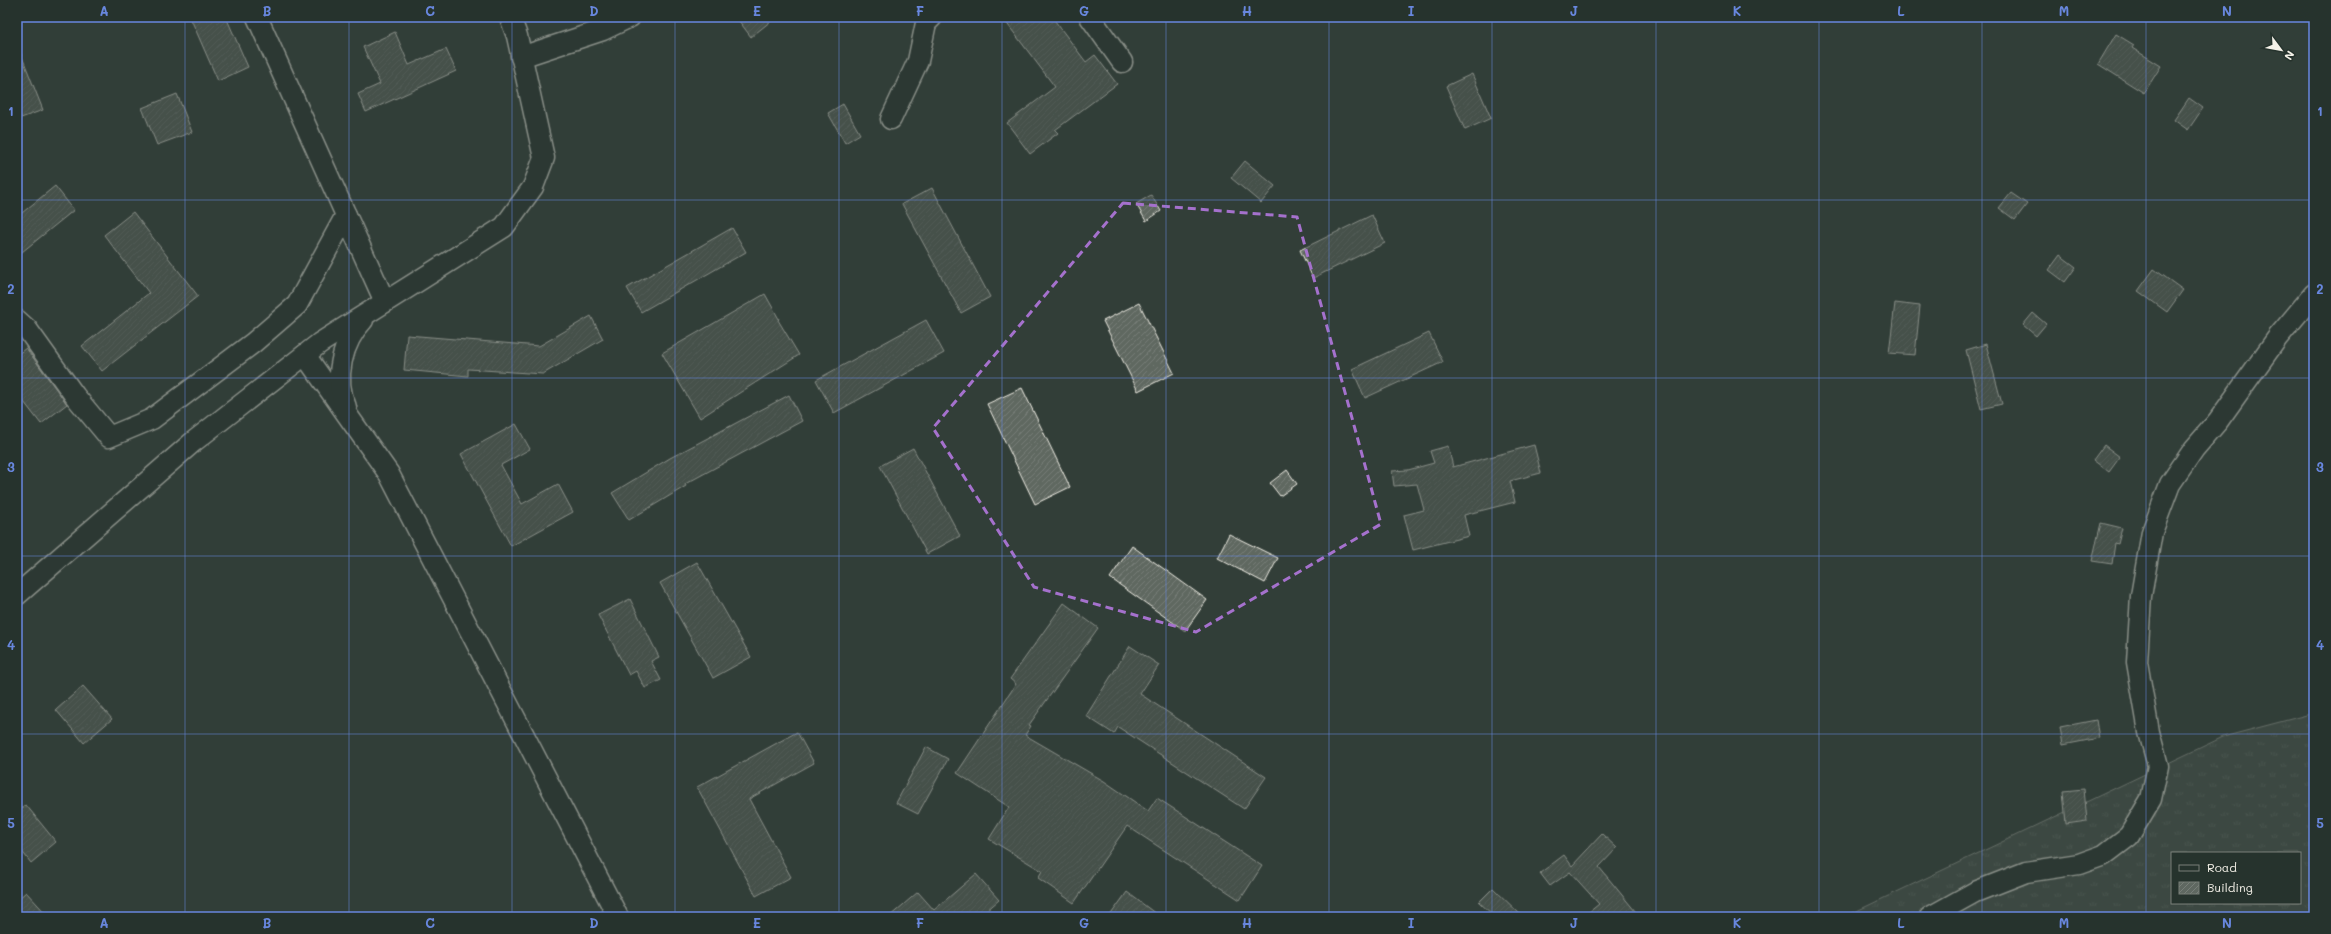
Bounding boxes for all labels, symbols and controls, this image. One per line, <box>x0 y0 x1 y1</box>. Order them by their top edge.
text: A <box>99 2 109 19</box>
text: B <box>263 2 272 19</box>
text: C <box>425 2 435 19</box>
text: D <box>589 2 599 19</box>
text: E <box>753 2 761 19</box>
text: F <box>916 2 924 19</box>
text: G <box>1079 2 1089 19</box>
text: H <box>1242 2 1252 19</box>
text: I <box>1408 2 1415 19</box>
text: J <box>1570 2 1578 19</box>
text: K <box>1733 2 1742 19</box>
text: L <box>1897 2 1905 19</box>
text: M <box>2059 2 2069 19</box>
text: N <box>2222 2 2232 19</box>
north arrow <box>2261 30 2301 70</box>
text: N <box>2281 48 2298 63</box>
text: 1 <box>8 102 14 119</box>
text: 1 <box>2317 102 2323 119</box>
text: 2 <box>7 280 15 297</box>
text: 2 <box>2316 280 2324 297</box>
text: 3 <box>7 458 15 475</box>
text: 3 <box>2316 458 2324 475</box>
text: 4 <box>7 636 15 653</box>
text: 4 <box>2316 636 2324 653</box>
text: 5 <box>7 814 15 831</box>
text: 5 <box>2316 814 2324 831</box>
legend <box>2171 852 2301 904</box>
text: Road <box>2207 859 2237 875</box>
text: Building <box>2207 879 2253 895</box>
text: A <box>99 914 109 931</box>
text: B <box>263 914 272 931</box>
text: C <box>425 914 435 931</box>
text: D <box>589 914 599 931</box>
text: E <box>753 914 761 931</box>
text: F <box>916 914 924 931</box>
text: G <box>1079 914 1089 931</box>
text: H <box>1242 914 1252 931</box>
text: I <box>1408 914 1415 931</box>
text: J <box>1570 914 1578 931</box>
text: K <box>1733 914 1742 931</box>
text: L <box>1897 914 1905 931</box>
text: M <box>2059 914 2069 931</box>
text: N <box>2222 914 2232 931</box>

